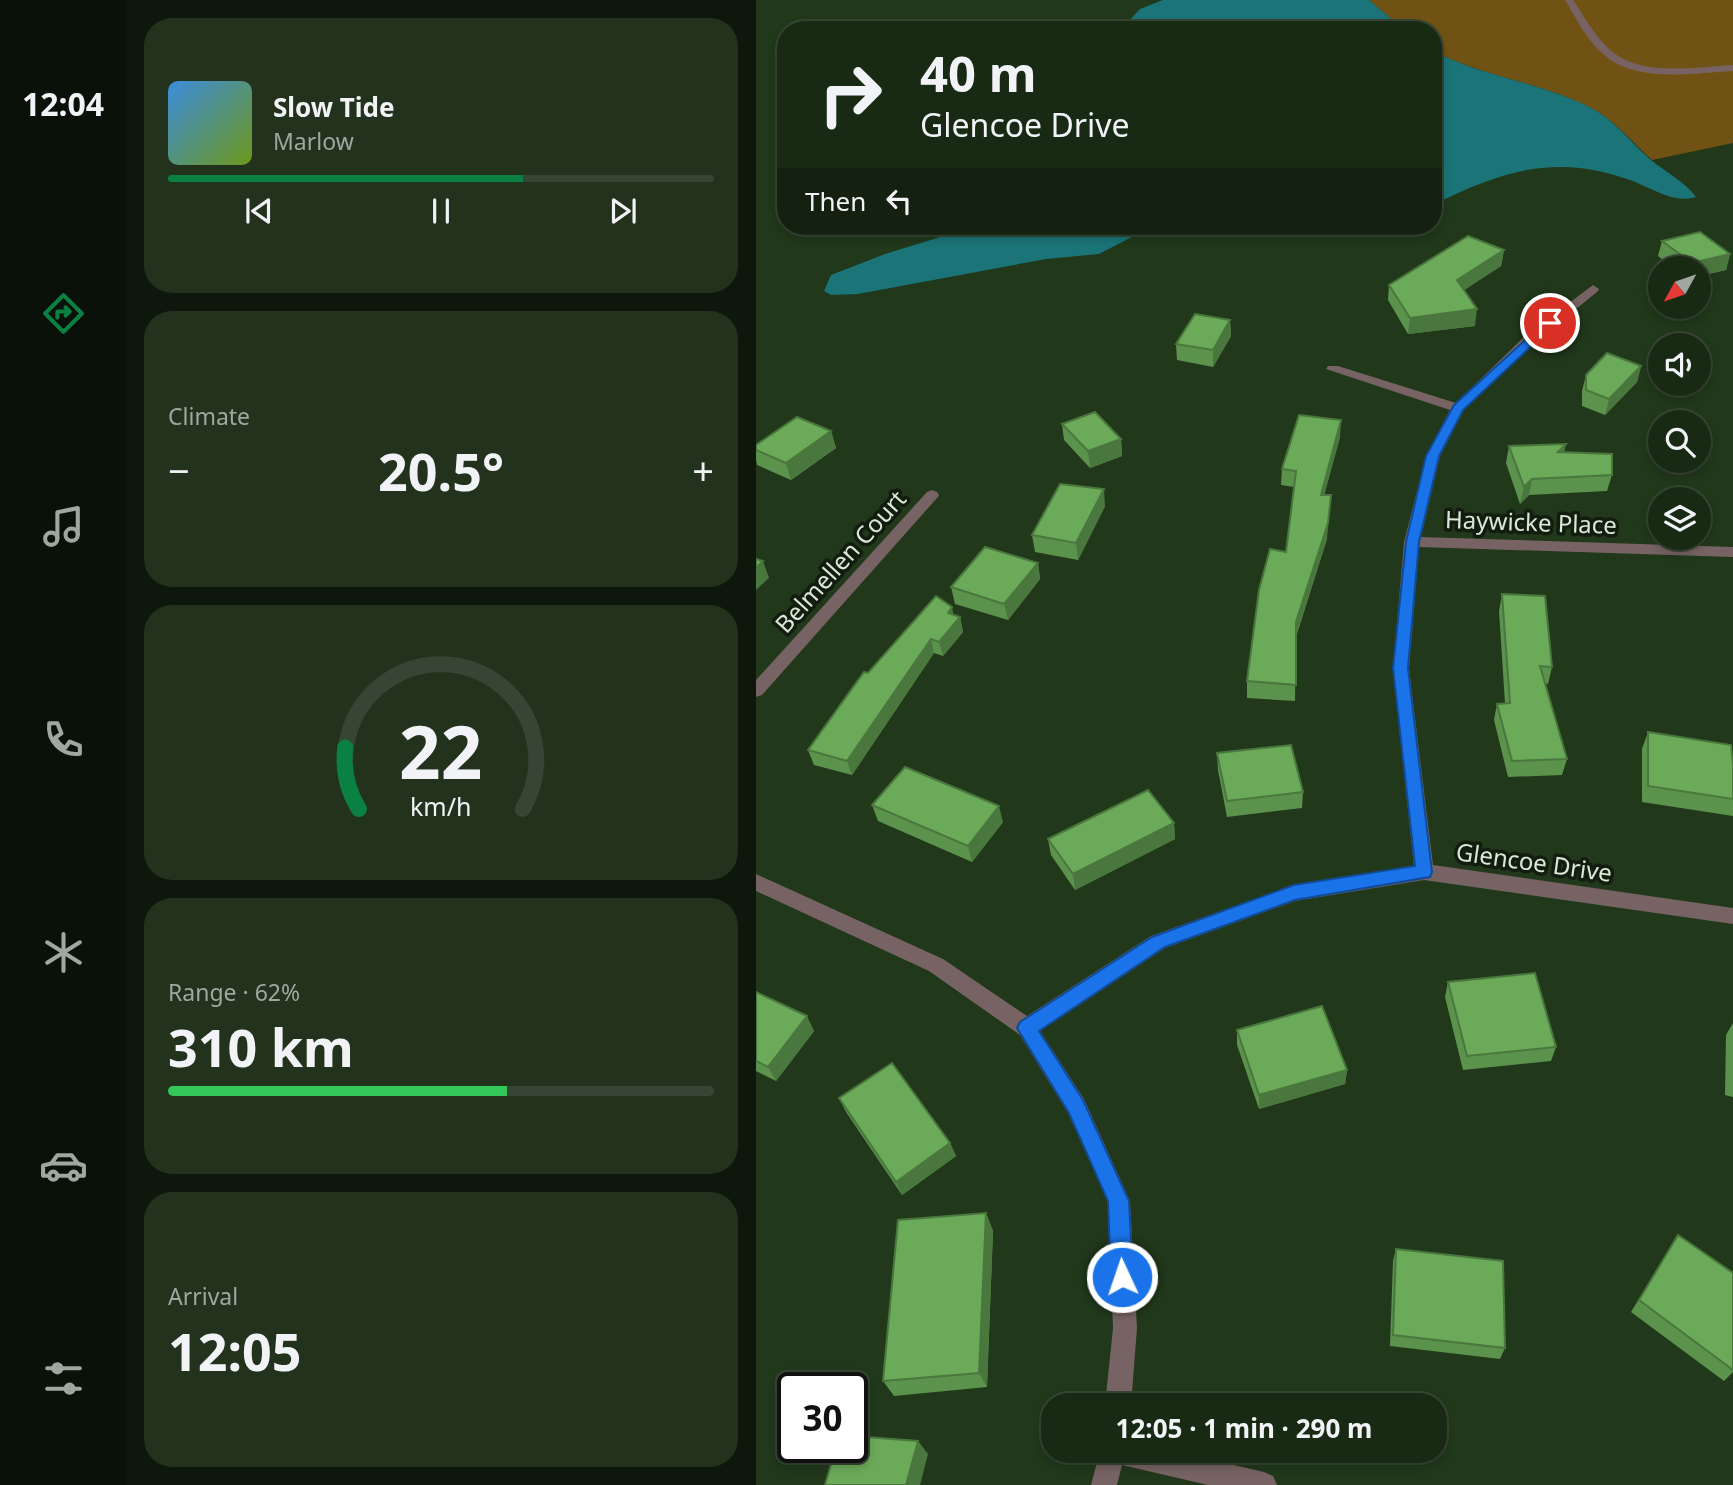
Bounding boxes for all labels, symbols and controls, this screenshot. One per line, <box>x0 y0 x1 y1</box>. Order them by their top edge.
text: 40 m <box>920 40 1037 106</box>
icon: right <box>805 49 896 140</box>
text: 12:04 <box>22 82 104 125</box>
text: Slow Tide <box>273 89 395 125</box>
text: Glencoe Drive <box>920 103 1130 146</box>
text: Marlow <box>273 125 354 157</box>
icon: left <box>880 182 918 220</box>
text: Then <box>805 183 866 219</box>
icon: previous <box>240 192 278 230</box>
icon: pause <box>422 192 460 230</box>
icon: next <box>604 192 642 230</box>
north arrow <box>1648 256 1712 318</box>
map controls <box>1648 256 1711 550</box>
icon: directions <box>39 289 88 338</box>
pin <box>1520 293 1580 353</box>
icon: arrive <box>1531 304 1569 342</box>
button: sound <box>1648 333 1711 396</box>
text: Climate <box>168 400 250 432</box>
button: search <box>1648 410 1711 473</box>
text: 20.5° <box>378 435 504 506</box>
text: − <box>168 444 190 496</box>
text: + <box>692 444 714 496</box>
street label: Belmellen Court <box>767 482 913 639</box>
button: layers <box>1648 487 1711 550</box>
icon: music <box>39 502 88 551</box>
street label: Haywicke Place <box>1445 502 1618 541</box>
text: 22 <box>399 701 483 800</box>
icon: phone <box>39 715 88 764</box>
text: km/h <box>410 788 472 822</box>
street label: Glencoe Drive <box>1454 834 1614 889</box>
icon: climate <box>39 928 88 977</box>
text: Range · 62% <box>168 976 300 1008</box>
text: 310 km <box>168 1011 354 1082</box>
icon: car <box>39 1141 88 1190</box>
position arrow <box>1085 1240 1159 1314</box>
text: Arrival <box>168 1280 238 1312</box>
text: 12:05 <box>168 1315 302 1386</box>
icon: filters <box>39 1354 88 1403</box>
speed limit sign: 30 <box>777 1372 868 1463</box>
text: 12:05 · 1 min · 290 m <box>1116 1410 1372 1446</box>

